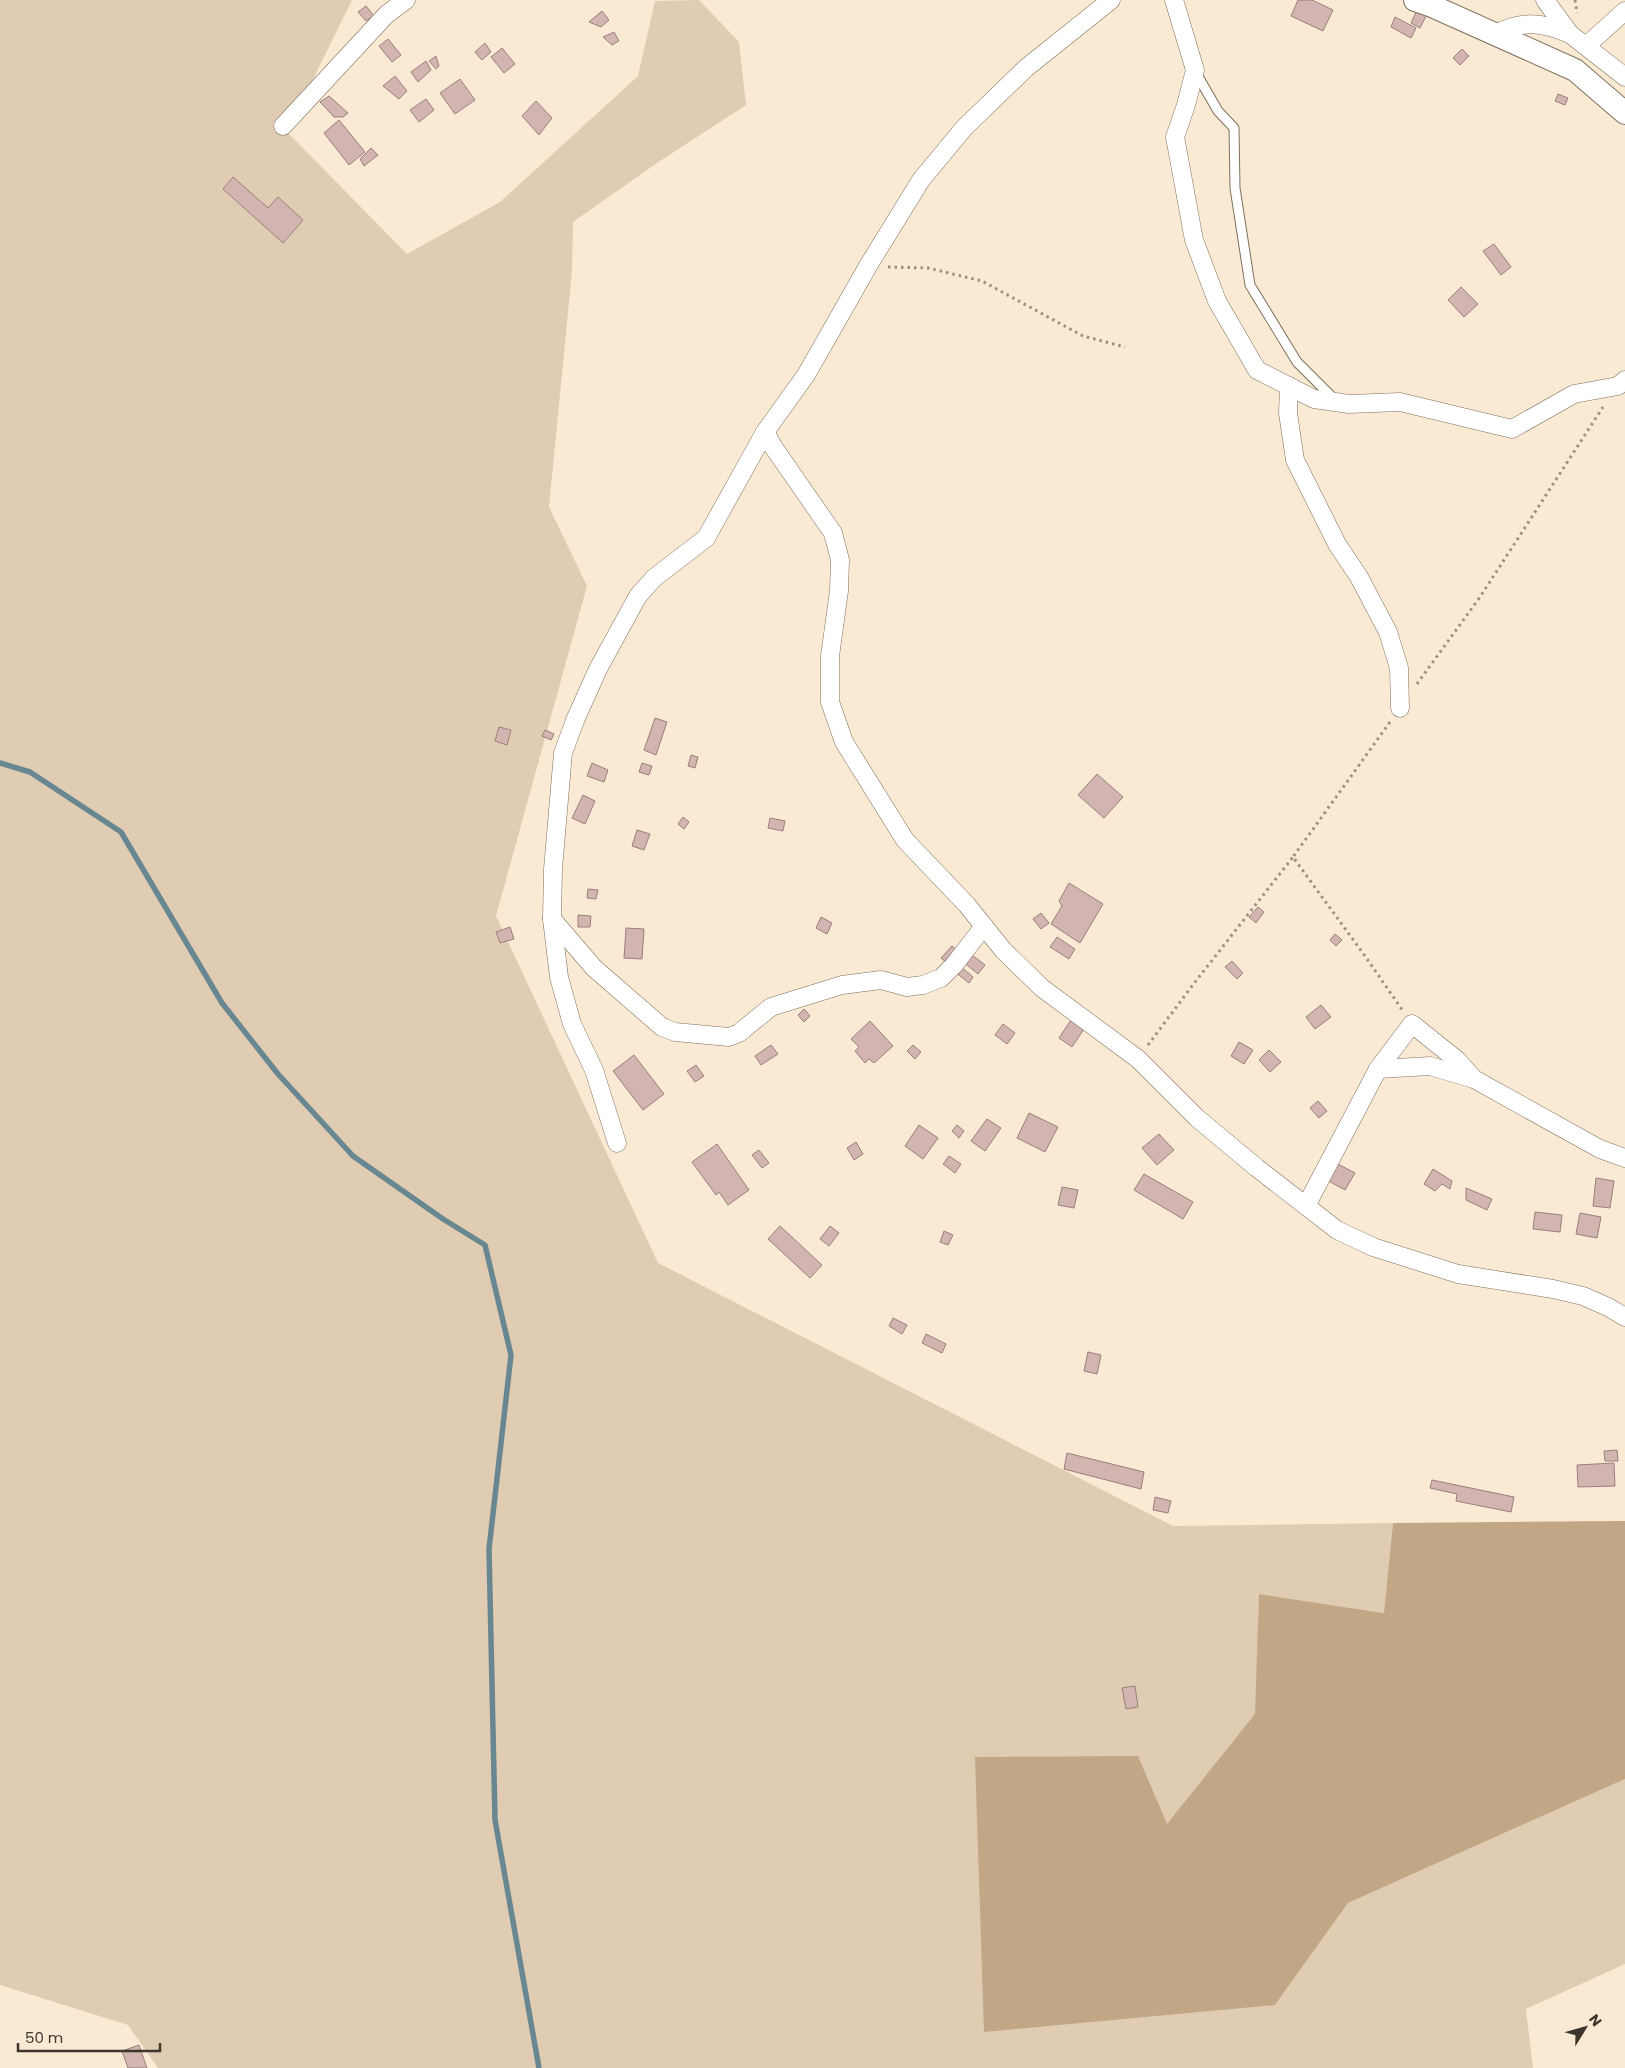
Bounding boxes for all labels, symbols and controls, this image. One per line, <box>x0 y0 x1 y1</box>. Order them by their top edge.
north arrow <box>1560 2003 1610 2053</box>
text: N <box>1584 2010 1607 2030</box>
scale bar <box>18 2020 160 2052</box>
text: 50 m <box>25 2027 63 2048</box>

